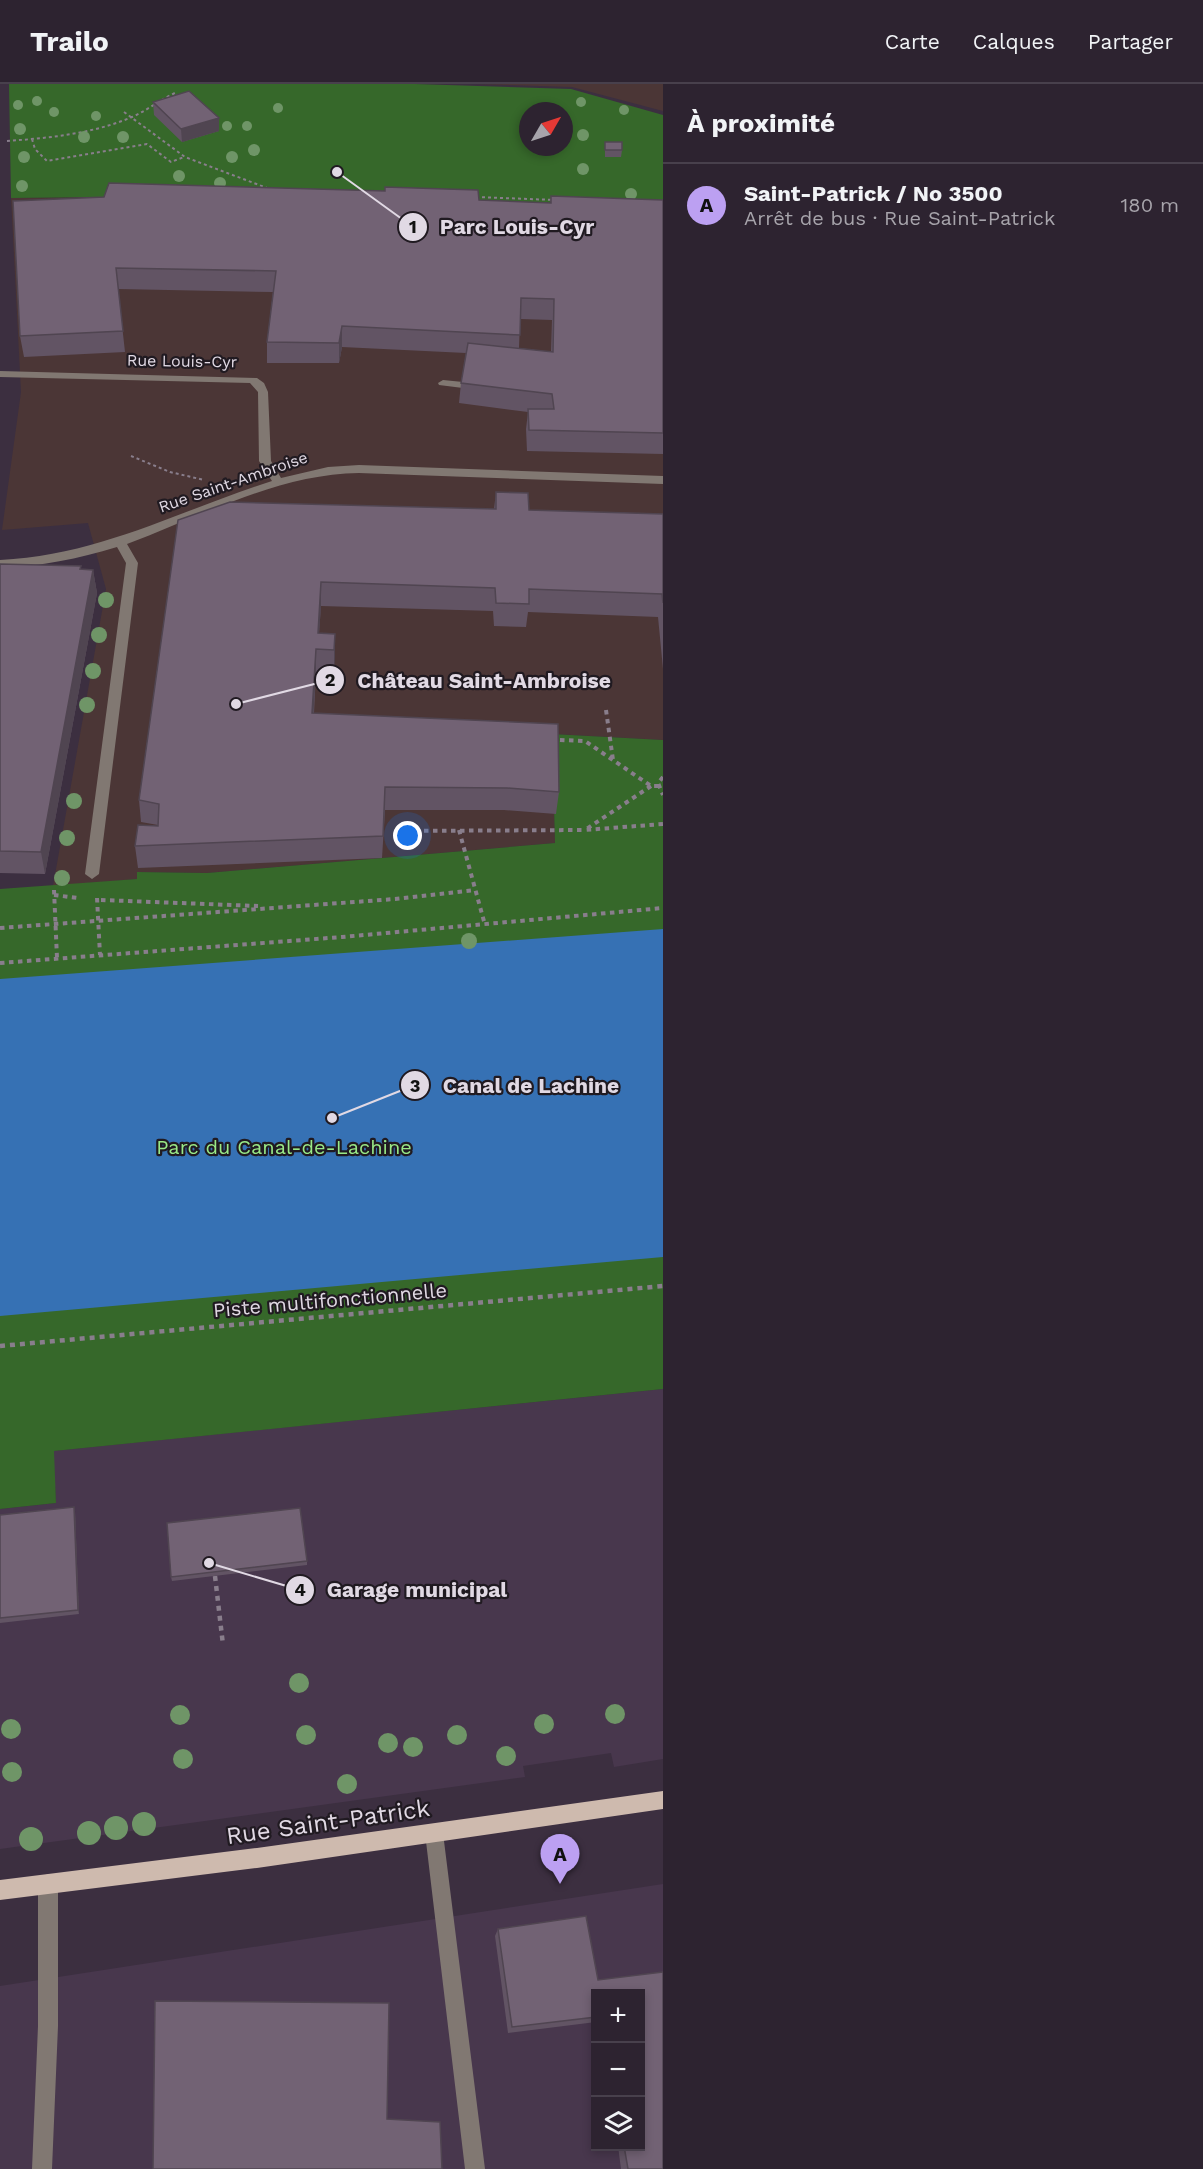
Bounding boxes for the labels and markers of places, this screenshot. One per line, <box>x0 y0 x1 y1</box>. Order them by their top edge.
callout: Parc Louis-Cyr <box>398 208 606 247</box>
callout: Château Saint-Ambroise <box>315 661 623 700</box>
callout: Canal de Lachine <box>400 1066 631 1105</box>
callout: Garage municipal <box>285 1570 519 1609</box>
pin: A <box>540 1834 580 1884</box>

